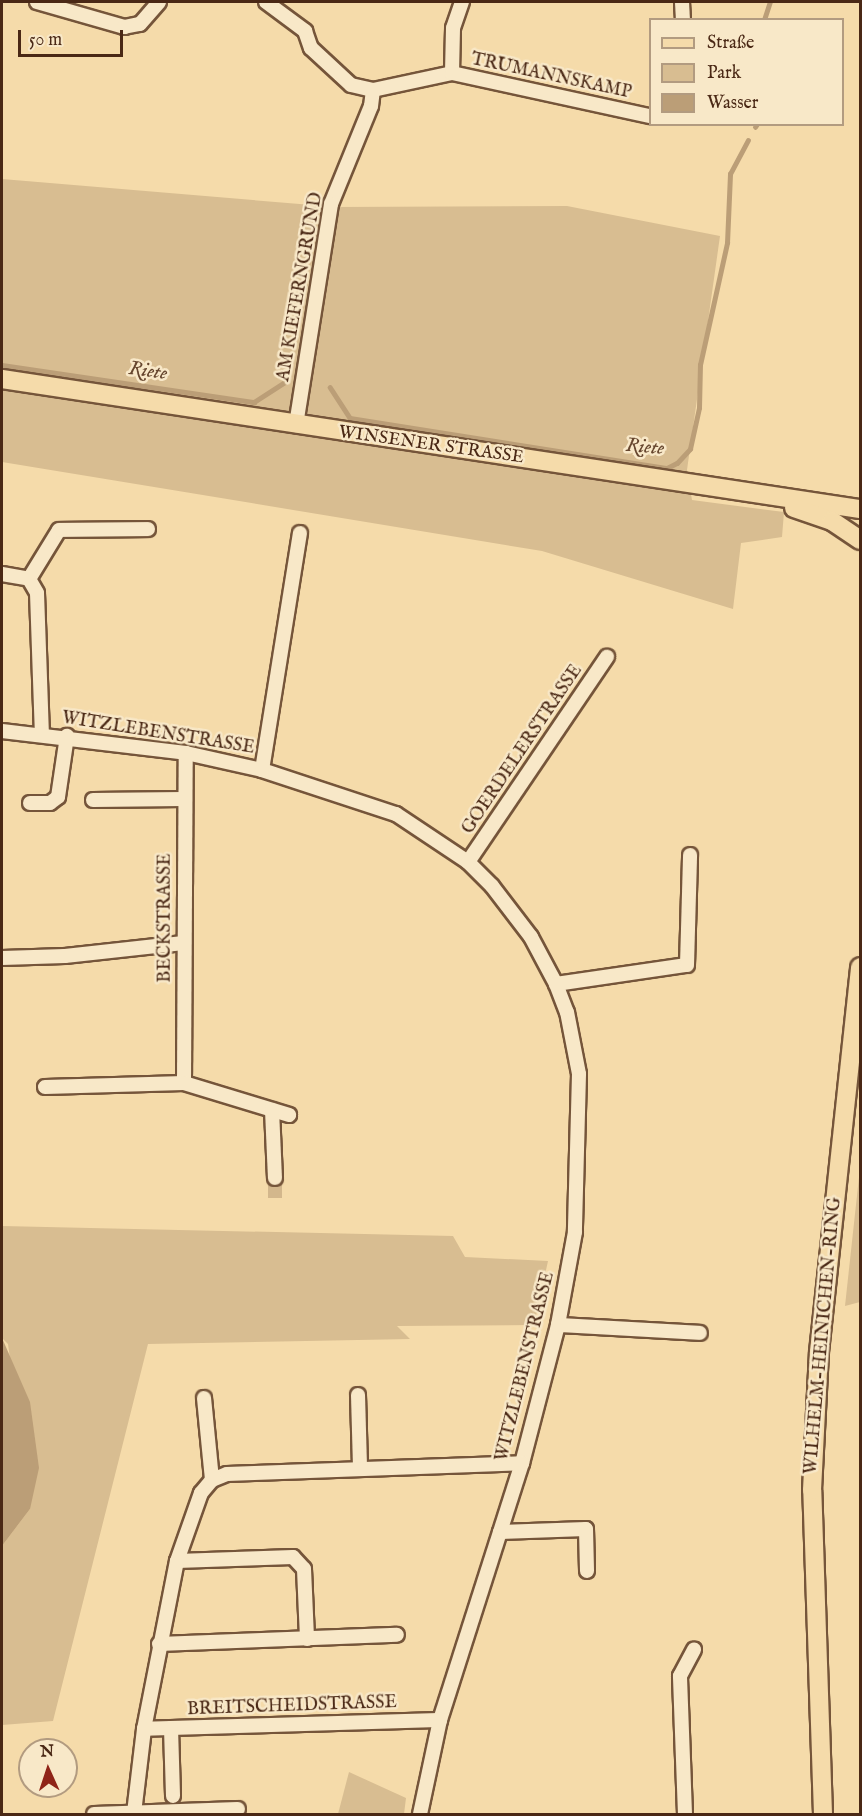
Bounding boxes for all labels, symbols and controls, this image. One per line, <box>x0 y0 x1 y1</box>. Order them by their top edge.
scale bar <box>21 18 126 56</box>
legend <box>649 18 844 126</box>
text: 50 m <box>29 29 62 52</box>
text: Straße <box>707 32 754 55</box>
street label: TRUMANNSKAMP <box>469 49 633 105</box>
text: Park <box>707 62 741 85</box>
text: Wasser <box>707 92 758 115</box>
street label: AM KIEFERNGRUND <box>274 191 328 383</box>
water label: Riete <box>127 356 169 386</box>
street label: WINSENER STRASSE <box>337 422 525 470</box>
water label: Riete <box>625 433 665 461</box>
street label: GOERDELERSTRASSE <box>458 661 588 839</box>
street label: WITZLEBENSTRASSE <box>60 708 256 760</box>
street label: BECKSTRASSE <box>155 853 177 983</box>
street label: WILHELM-HEINICHEN-RING <box>801 1196 847 1476</box>
street label: WITZLEBENSTRASSE <box>492 1270 560 1464</box>
street label: BREITSCHEIDSTRASSE <box>187 1693 397 1721</box>
north arrow <box>18 1738 78 1798</box>
text: N <box>40 1742 55 1762</box>

